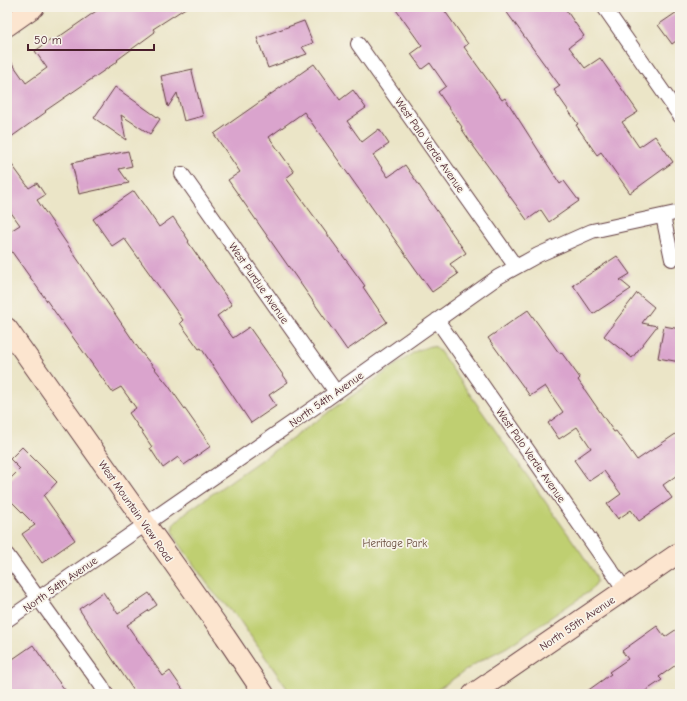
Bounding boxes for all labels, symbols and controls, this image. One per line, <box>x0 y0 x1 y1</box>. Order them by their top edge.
scale bar <box>28 26 154 52</box>
text: 50 m <box>34 33 62 47</box>
street label: West Palo Verde Avenue <box>392 96 467 195</box>
street label: West Purdue Avenue <box>226 240 292 327</box>
street label: North 54th Avenue <box>287 369 366 430</box>
street label: West Palo Verde Avenue <box>493 406 568 505</box>
street label: West Mountain View Road <box>96 458 176 565</box>
park label: Heritage Park <box>363 537 428 550</box>
street label: North 54th Avenue <box>21 554 100 615</box>
street label: North 55th Avenue <box>537 593 618 653</box>

